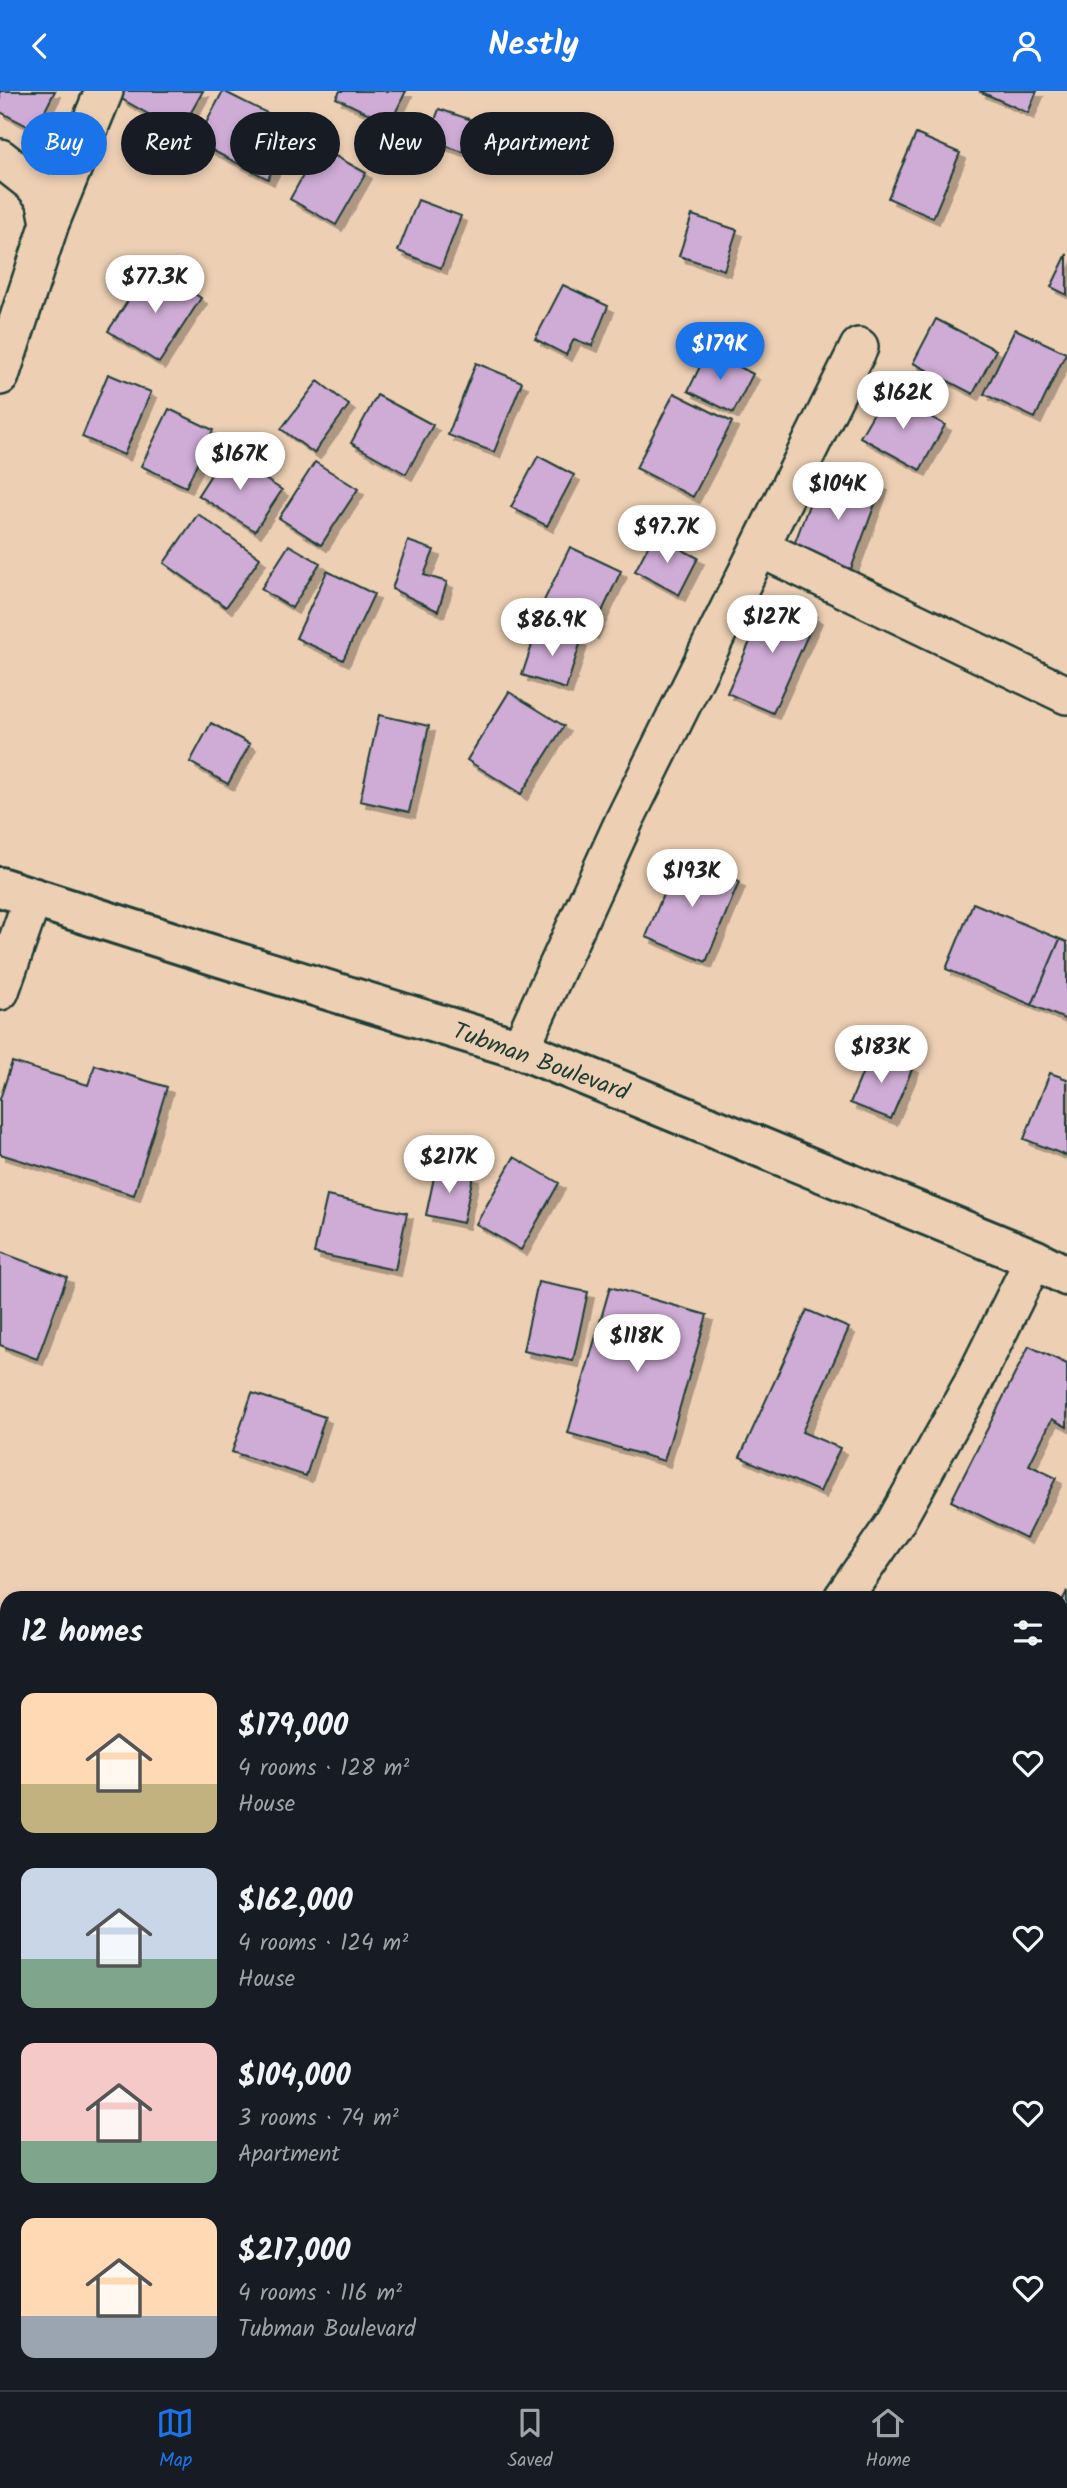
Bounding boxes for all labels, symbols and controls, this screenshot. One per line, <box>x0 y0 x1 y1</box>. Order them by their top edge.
text: Nestly <box>488 20 579 71</box>
icon: back <box>21 27 59 65</box>
icon: person <box>1008 27 1046 65</box>
chip: Buy <box>21 112 107 175</box>
chip: Rent <box>121 112 216 175</box>
chip: Filters <box>230 112 340 175</box>
chip: New <box>354 112 446 175</box>
chip: Apartment <box>460 112 614 175</box>
pin: $77.3K <box>98 255 212 315</box>
text: $77.3K <box>121 260 189 296</box>
pin: $179K <box>671 323 769 382</box>
text: $179K <box>692 327 748 363</box>
pin: $162K <box>854 371 952 431</box>
text: $162K <box>873 376 933 412</box>
pin: $167K <box>191 433 289 492</box>
text: $167K <box>211 437 269 473</box>
pin: $104K <box>789 463 887 522</box>
text: $104K <box>809 467 867 503</box>
pin: $97.7K <box>610 505 724 565</box>
text: $97.7K <box>634 510 700 546</box>
pin: $127K <box>723 595 821 655</box>
pin: $86.9K <box>495 599 609 658</box>
text: $127K <box>743 600 801 636</box>
text: $86.9K <box>517 603 587 639</box>
pin: $193K <box>643 849 741 909</box>
text: $193K <box>663 854 721 890</box>
street label: Tubman Boulevard <box>447 1012 635 1113</box>
pin: $183K <box>832 1025 930 1085</box>
text: $183K <box>851 1030 911 1066</box>
pin: $217K <box>400 1135 498 1195</box>
text: $217K <box>420 1140 478 1176</box>
pin: $118K <box>588 1315 686 1374</box>
text: $118K <box>610 1319 664 1355</box>
text: 12 homes <box>21 1609 143 1657</box>
icon: filters <box>1009 1614 1047 1652</box>
text: $179,000 <box>238 1703 348 1751</box>
icon: home <box>77 1721 161 1805</box>
icon: heart <box>1009 1744 1047 1782</box>
text: 4 rooms · 128 m² <box>238 1751 409 1787</box>
text: House <box>238 1787 295 1823</box>
text: $162,000 <box>238 1878 353 1926</box>
icon: home <box>77 1896 161 1980</box>
icon: heart <box>1009 1919 1047 1957</box>
text: 4 rooms · 124 m² <box>238 1926 408 1962</box>
text: House <box>238 1962 295 1998</box>
text: $104,000 <box>238 2053 351 2101</box>
icon: home <box>77 2071 161 2155</box>
icon: heart <box>1009 2094 1047 2132</box>
text: 3 rooms · 74 m² <box>238 2101 399 2137</box>
text: Apartment <box>238 2137 340 2173</box>
text: $217,000 <box>238 2228 351 2276</box>
icon: home <box>77 2246 161 2330</box>
icon: heart <box>1009 2269 1047 2307</box>
text: 4 rooms · 116 m² <box>238 2276 402 2312</box>
text: Tubman Boulevard <box>238 2312 416 2348</box>
tab: Map <box>156 2404 194 2476</box>
tab: Saved <box>507 2404 553 2476</box>
tab: Home <box>865 2404 911 2476</box>

